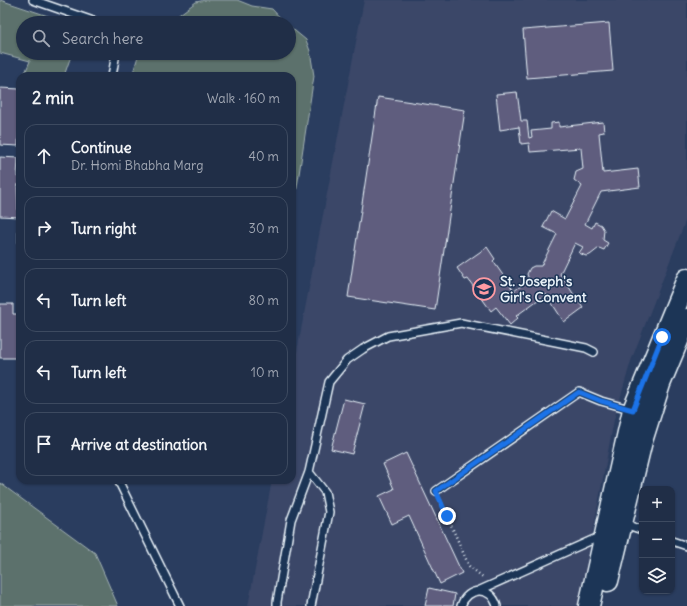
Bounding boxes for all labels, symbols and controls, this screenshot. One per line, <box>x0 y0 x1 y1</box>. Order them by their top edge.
search box <box>16 16 296 60</box>
icon: search <box>30 27 52 49</box>
text: Search here <box>62 29 143 48</box>
text: 2 min <box>32 87 74 109</box>
text: Walk · 160 m <box>207 90 280 107</box>
text: Continue <box>71 138 132 157</box>
icon: ahead <box>33 145 55 167</box>
text: 40 m <box>248 148 279 165</box>
text: Dr. Homi Bhabha Marg <box>71 157 204 174</box>
icon: right <box>33 217 55 239</box>
text: Turn right <box>71 219 136 238</box>
text: 30 m <box>249 220 279 237</box>
place label: St. Joseph's Girl's Convent <box>500 272 587 306</box>
school or university icon: St. Joseph's Girl's Convent <box>471 276 497 302</box>
icon: left <box>33 289 55 311</box>
text: Turn left <box>71 291 126 310</box>
text: 80 m <box>248 292 279 309</box>
route start <box>653 328 671 346</box>
icon: left <box>33 361 55 383</box>
text: Turn left <box>71 363 126 382</box>
text: 10 m <box>251 364 279 381</box>
icon: arrive <box>33 433 55 455</box>
text: Arrive at destination <box>71 435 207 454</box>
map controls <box>639 486 675 594</box>
button: + <box>639 486 675 522</box>
route end <box>438 507 456 525</box>
button: − <box>639 522 675 558</box>
button: layers <box>639 558 675 594</box>

